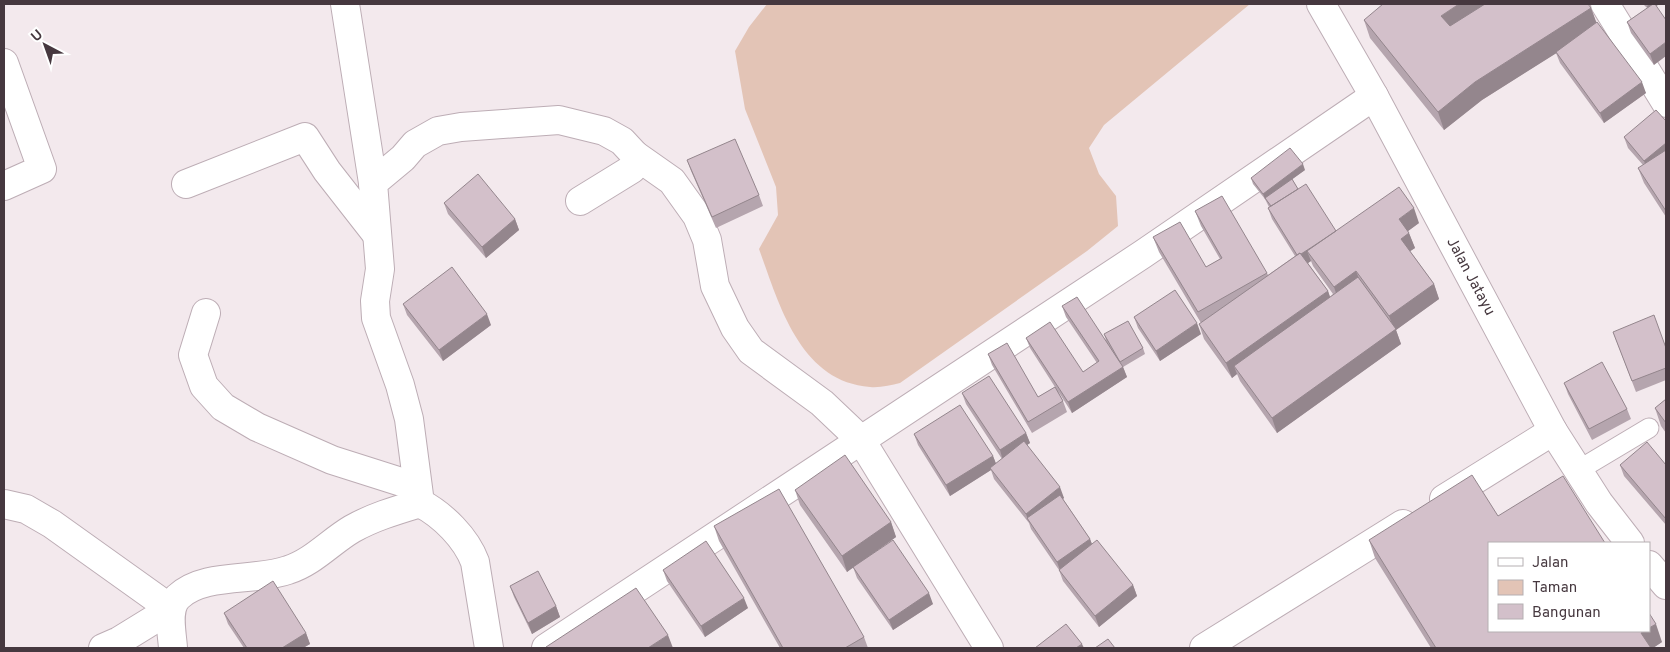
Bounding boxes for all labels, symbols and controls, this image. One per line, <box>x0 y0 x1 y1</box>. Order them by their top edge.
north arrow <box>20 20 70 70</box>
text: U <box>28 27 47 46</box>
street label: Jalan Jatayu <box>1442 234 1499 319</box>
legend <box>1488 542 1650 632</box>
text: Jalan <box>1532 554 1569 573</box>
text: Taman <box>1532 579 1577 598</box>
text: Bangunan <box>1532 604 1601 623</box>

